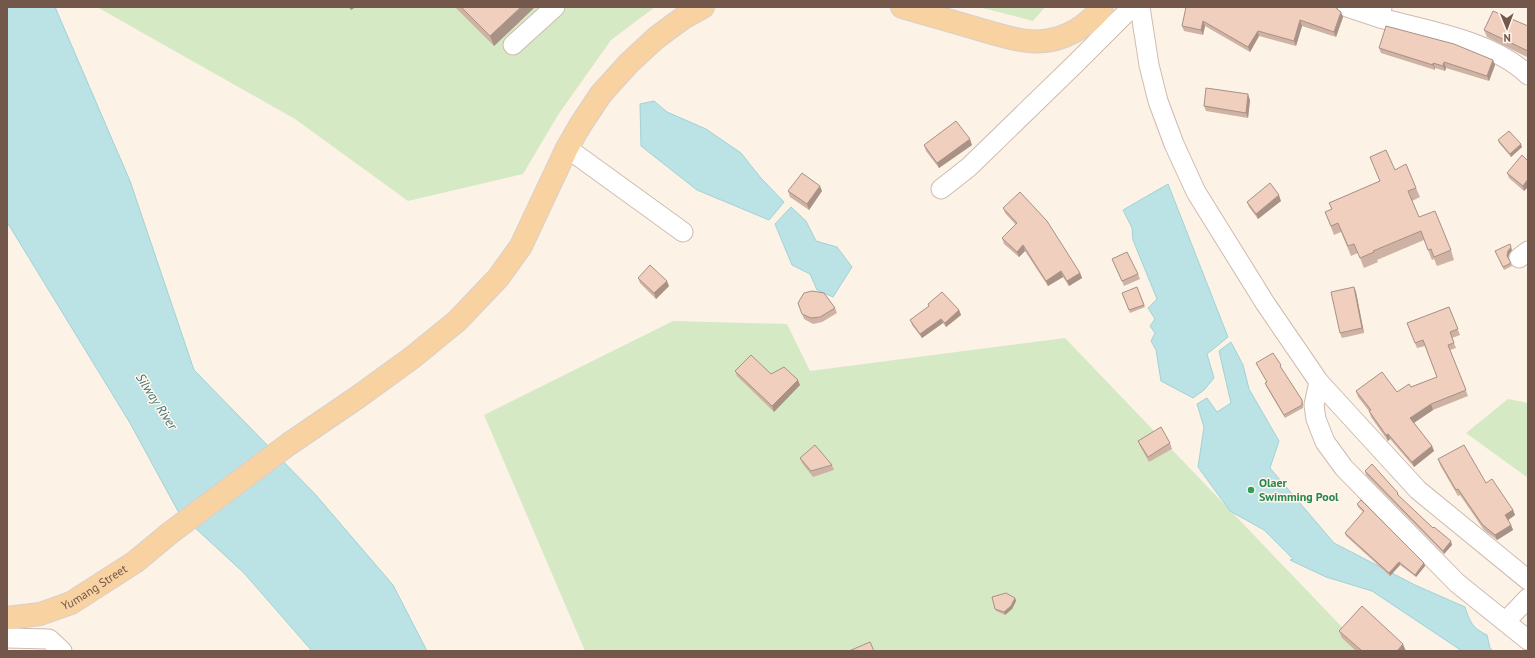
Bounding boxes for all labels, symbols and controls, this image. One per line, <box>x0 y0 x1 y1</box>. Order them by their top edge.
north arrow <box>1487 8 1527 48</box>
text: N <box>1503 31 1511 45</box>
water label: Silway River <box>132 370 182 433</box>
place label: Olaer Swimming Pool <box>1259 475 1339 504</box>
marker: Olaer Swimming Pool <box>1246 485 1256 495</box>
street label: Yumang Street <box>59 561 130 613</box>

